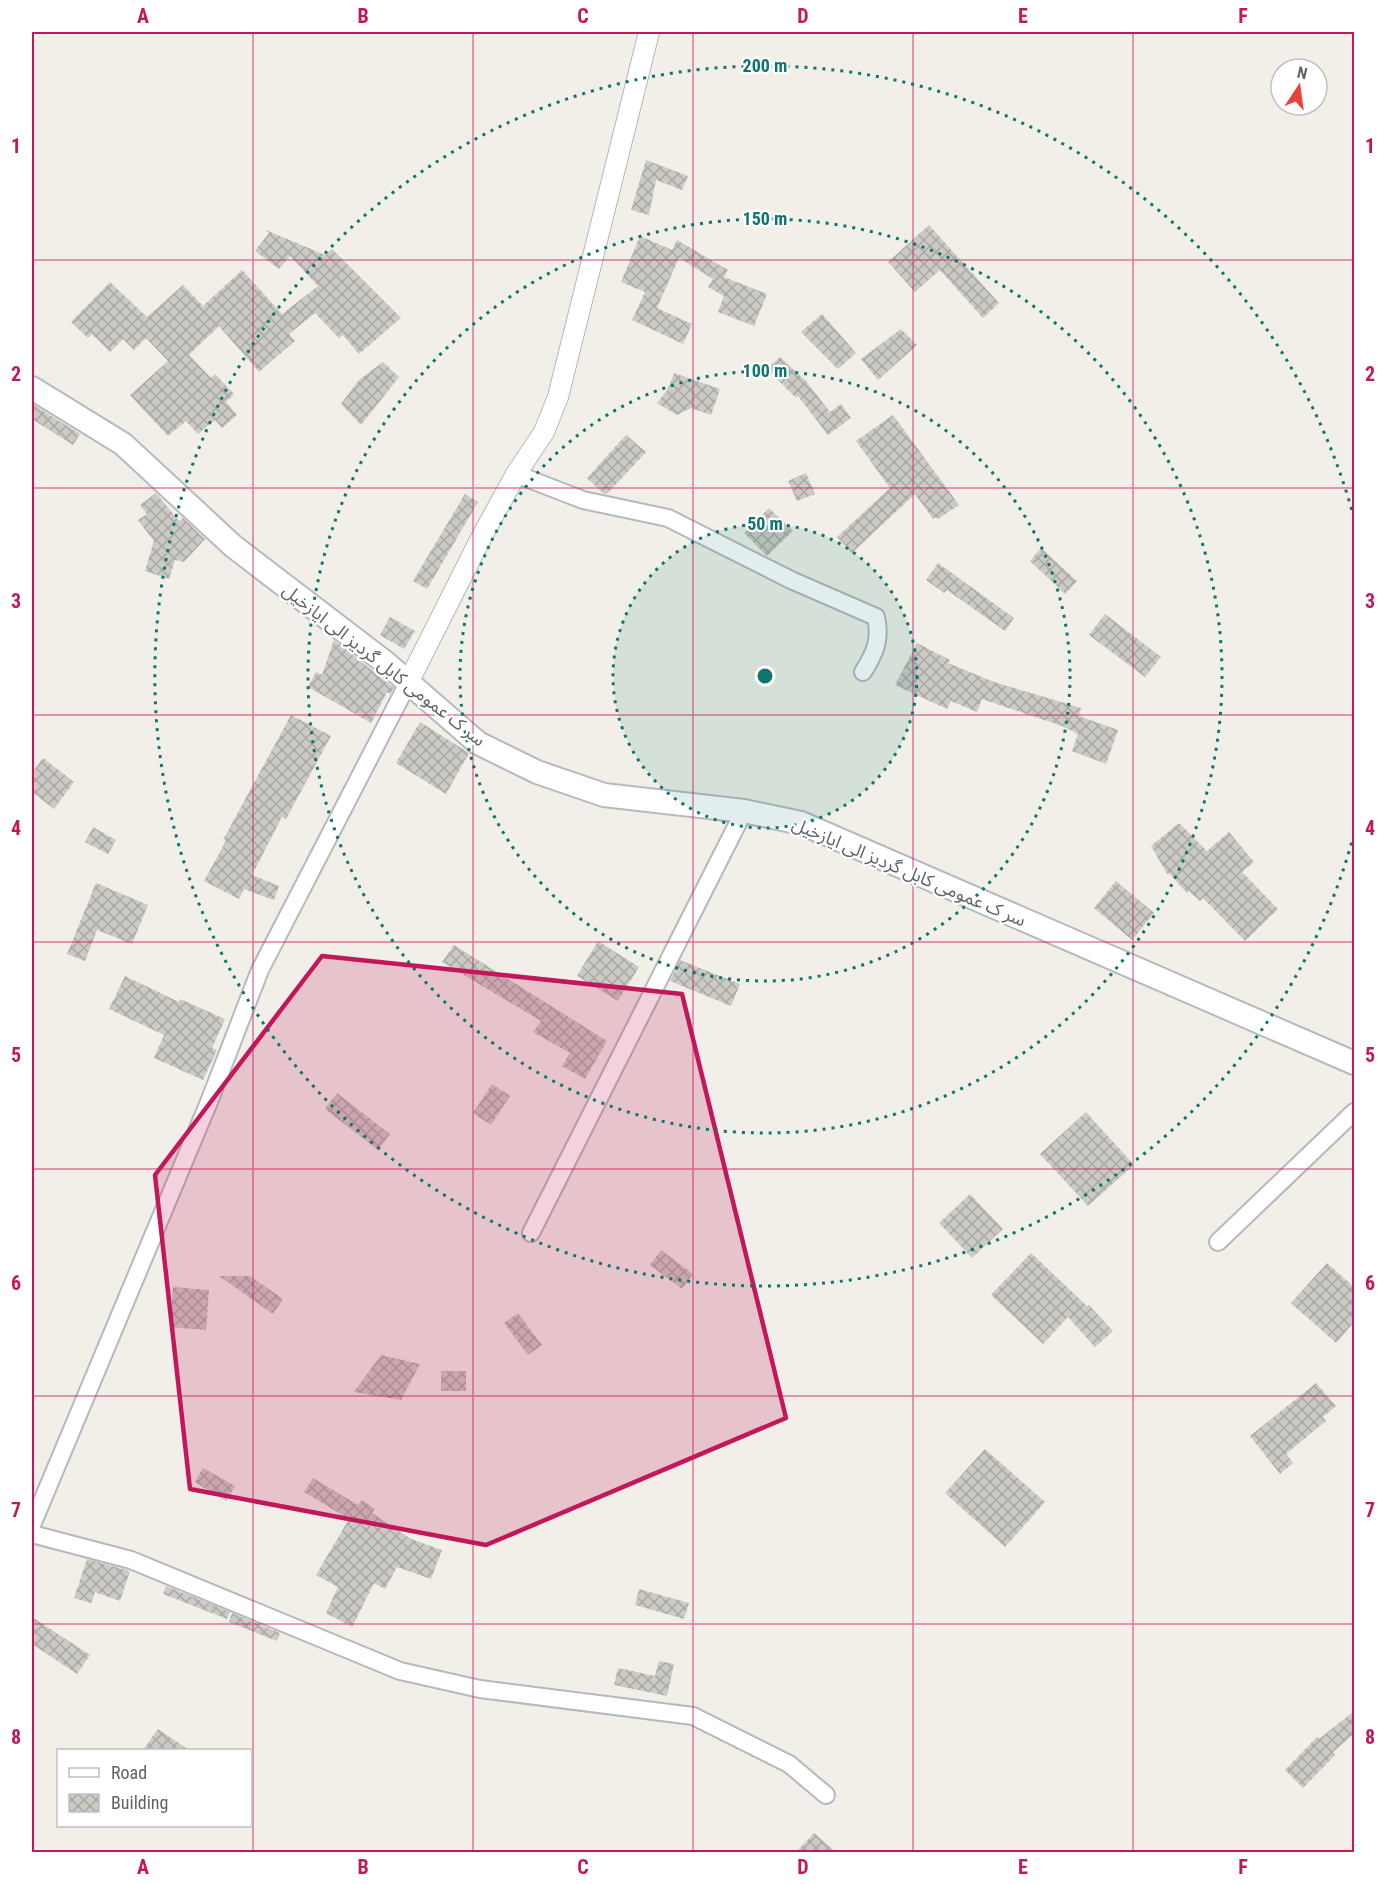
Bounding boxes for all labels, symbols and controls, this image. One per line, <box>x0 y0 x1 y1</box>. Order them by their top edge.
text: A <box>137 4 149 28</box>
text: B <box>357 4 369 28</box>
text: C <box>577 4 589 28</box>
text: D <box>797 4 809 28</box>
text: E <box>1018 4 1028 28</box>
text: F <box>1238 4 1248 28</box>
text: 200 m <box>743 55 787 76</box>
north arrow <box>1269 57 1329 117</box>
text: N <box>1295 63 1309 83</box>
text: 1 <box>11 134 21 158</box>
text: 1 <box>1365 134 1375 158</box>
text: 150 m <box>743 208 787 229</box>
text: 100 m <box>743 360 787 381</box>
text: 2 <box>11 362 21 386</box>
text: 2 <box>1365 362 1375 386</box>
text: 50 m <box>747 513 783 534</box>
street label: سر ک عمومی کابل گردیز الی ایازخیل <box>278 579 490 751</box>
text: 3 <box>11 589 21 613</box>
text: 3 <box>1365 589 1375 613</box>
centre of rings <box>755 666 775 686</box>
street label: سر ک عمومی کابل گردیز الی ایازخیل <box>789 813 1029 931</box>
text: 4 <box>11 816 21 840</box>
text: 4 <box>1365 816 1375 840</box>
text: 5 <box>11 1043 21 1067</box>
text: 5 <box>1365 1043 1375 1067</box>
text: 6 <box>11 1271 21 1295</box>
text: 6 <box>1365 1271 1375 1295</box>
text: 7 <box>11 1498 21 1522</box>
text: 7 <box>1365 1498 1375 1522</box>
text: 8 <box>11 1725 21 1749</box>
text: 8 <box>1365 1725 1375 1749</box>
legend <box>57 1749 252 1827</box>
text: Road <box>111 1762 147 1783</box>
text: Building <box>111 1792 168 1813</box>
text: A <box>137 1855 149 1879</box>
text: B <box>357 1855 369 1879</box>
text: C <box>577 1855 589 1879</box>
text: D <box>797 1855 809 1879</box>
text: E <box>1018 1855 1028 1879</box>
text: F <box>1238 1855 1248 1879</box>

